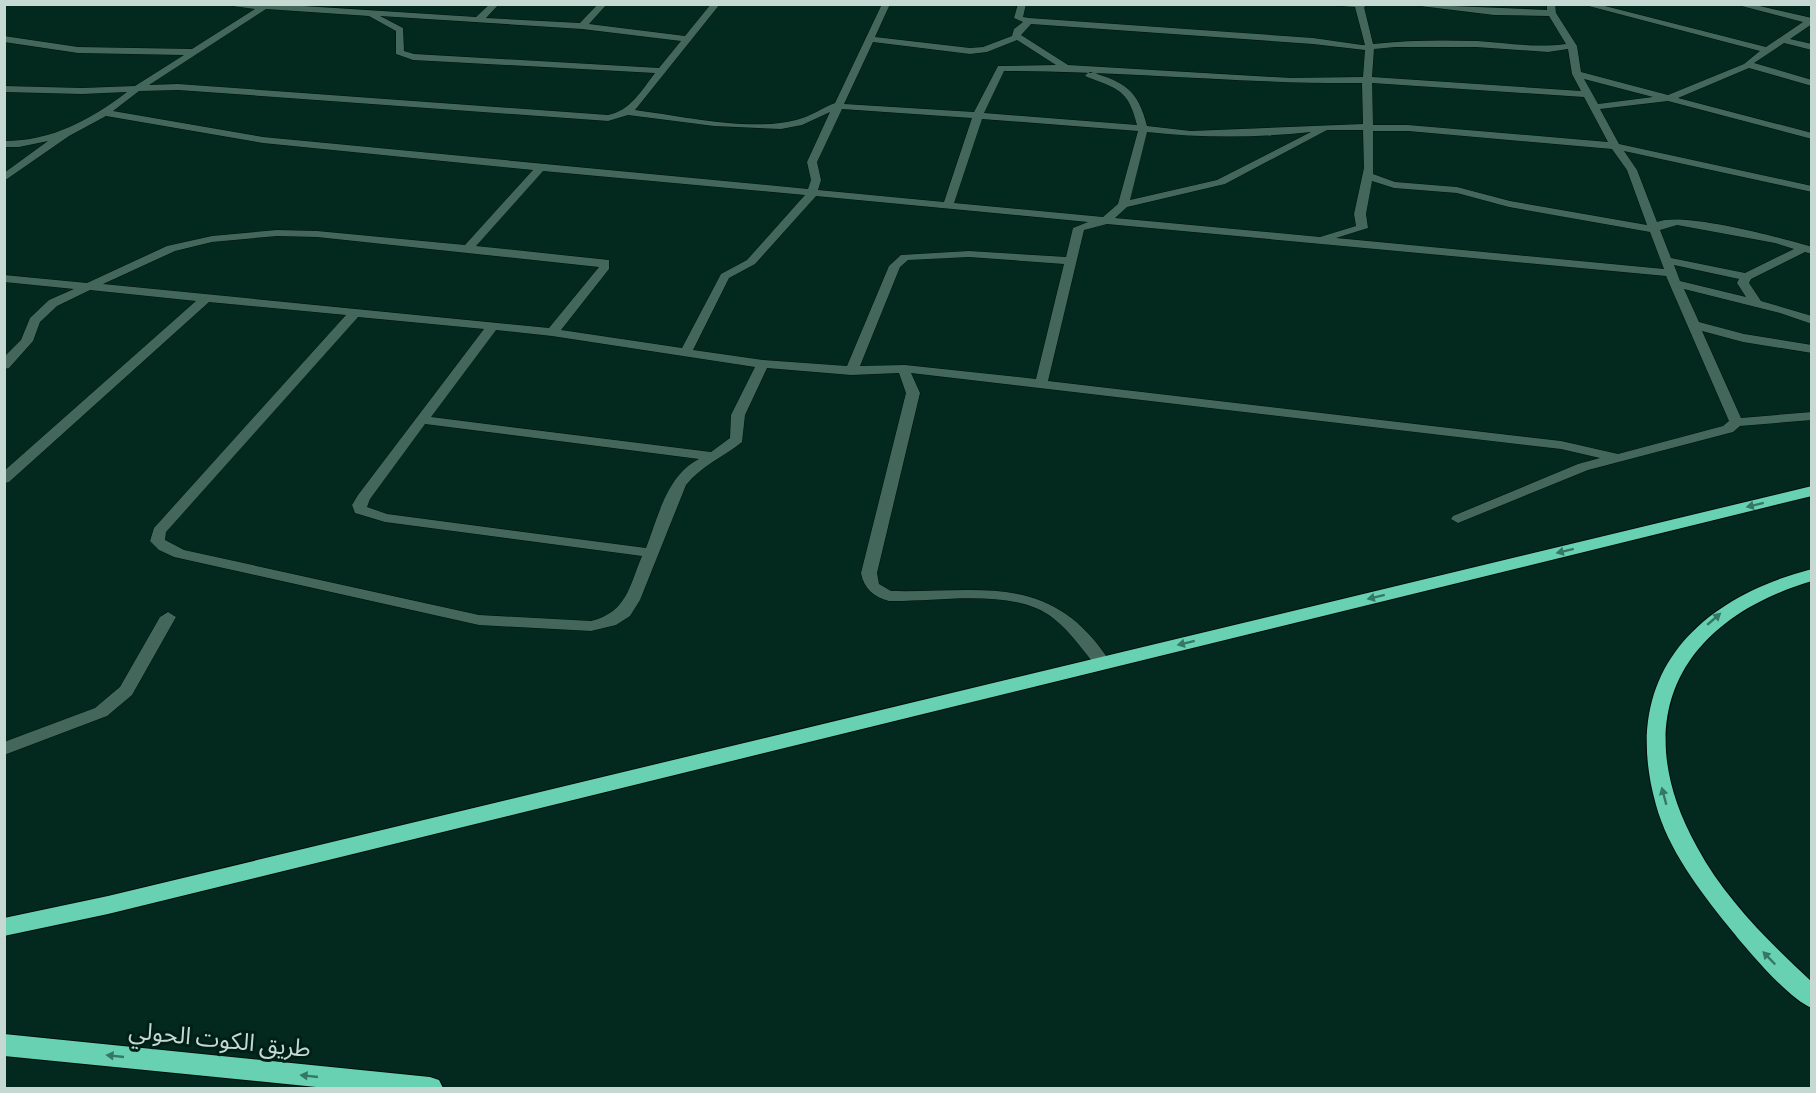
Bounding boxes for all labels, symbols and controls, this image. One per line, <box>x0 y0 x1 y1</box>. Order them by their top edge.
one-way arrow <box>1745 501 1764 511</box>
one-way arrow <box>1555 547 1574 556</box>
one-way arrow <box>1366 592 1385 602</box>
one-way arrow <box>1706 613 1722 626</box>
one-way arrow <box>1177 638 1195 648</box>
one-way arrow <box>1659 787 1668 805</box>
one-way arrow <box>1763 951 1777 965</box>
street label: طريق الكوت الحولي <box>127 1014 313 1068</box>
one-way arrow <box>106 1051 125 1061</box>
one-way arrow <box>300 1071 319 1081</box>

